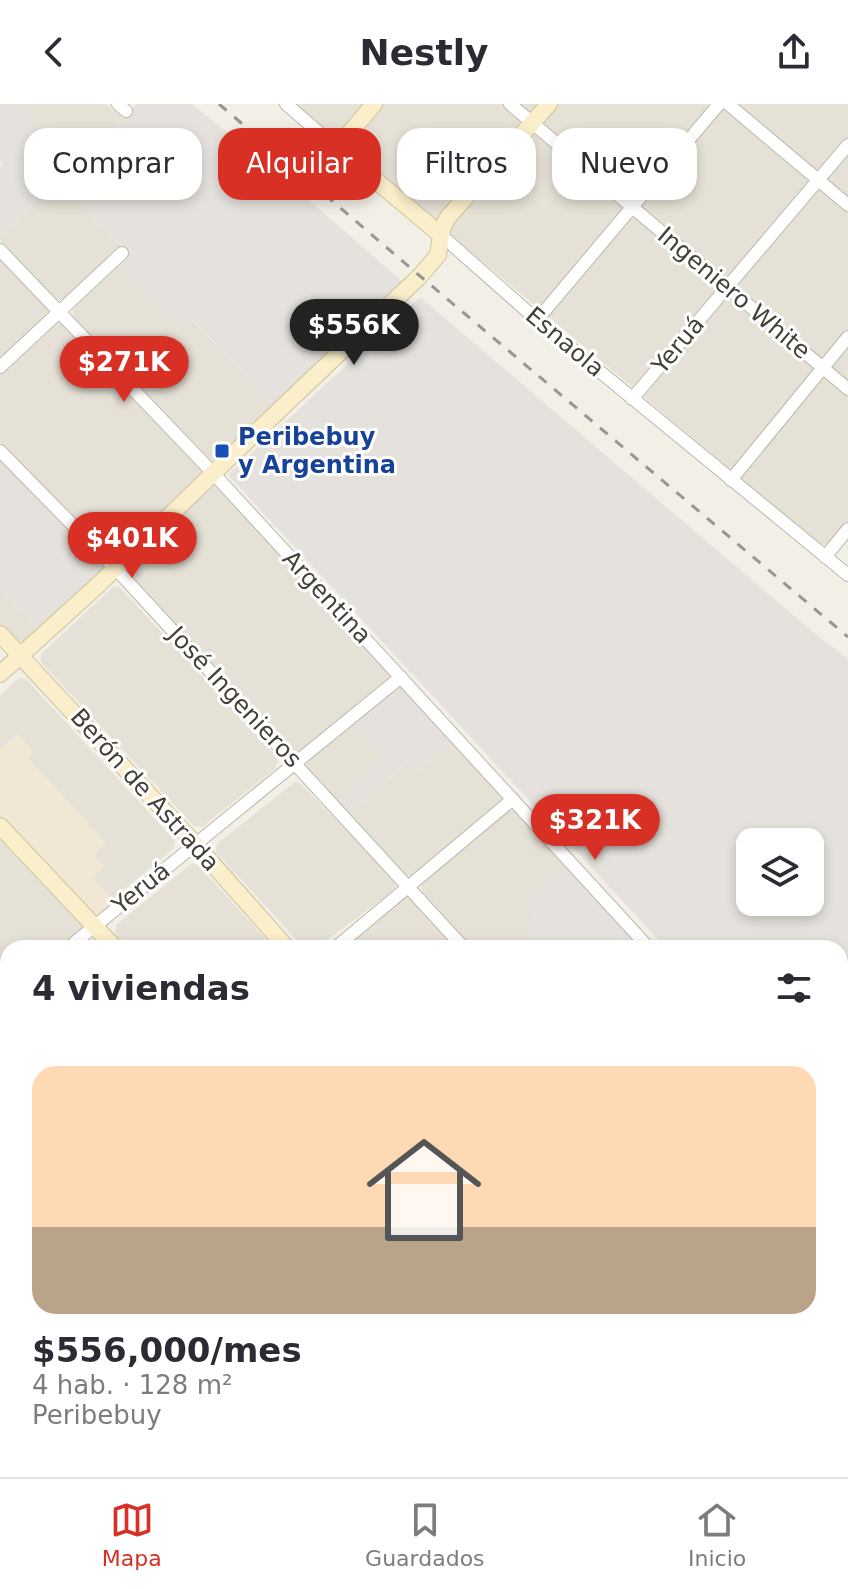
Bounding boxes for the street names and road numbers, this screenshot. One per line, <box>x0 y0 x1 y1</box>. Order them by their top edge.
street label: Ingeniero White <box>652 221 816 365</box>
street label: Esnaola <box>520 301 610 383</box>
street label: Yeruá <box>645 311 710 380</box>
street label: Argentina <box>277 545 377 649</box>
street label: José Ingenieros <box>161 619 307 773</box>
street label: Berón de Astrada <box>65 703 225 877</box>
street label: Yeruá <box>106 856 175 920</box>

